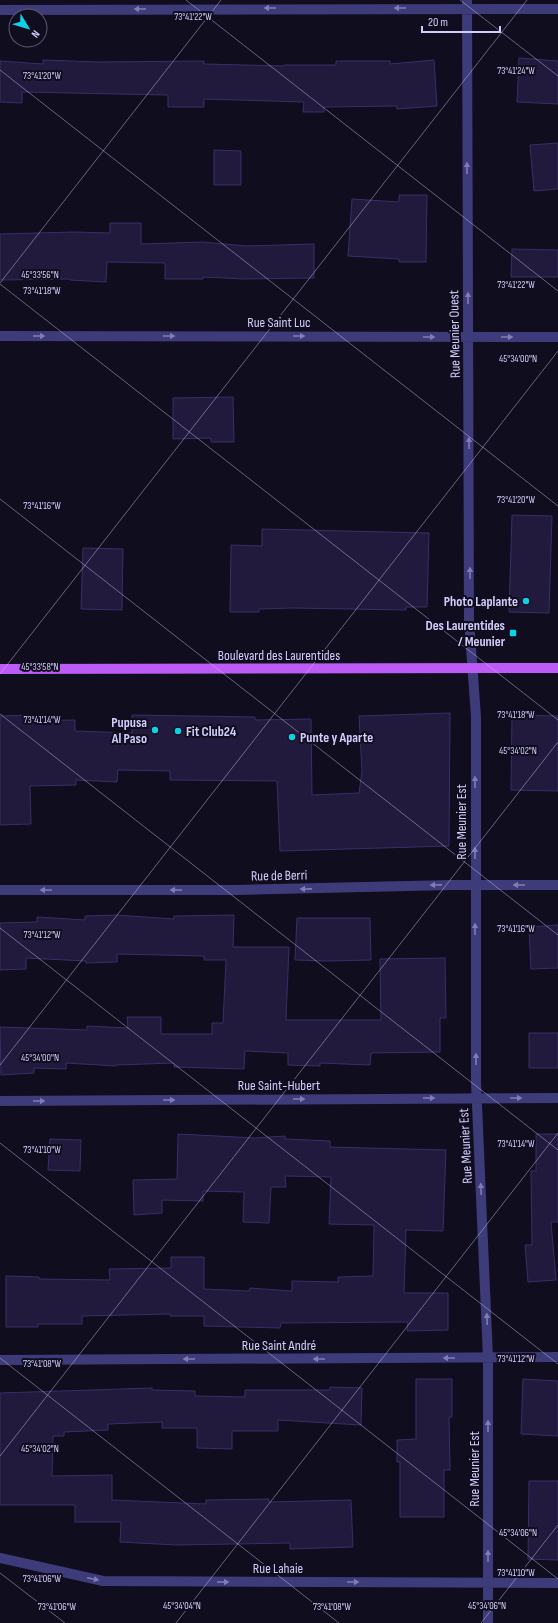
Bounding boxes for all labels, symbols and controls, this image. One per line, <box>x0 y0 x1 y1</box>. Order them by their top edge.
one-way arrow <box>264 5 276 12</box>
one-way arrow <box>393 5 406 11</box>
one-way arrow <box>133 6 146 12</box>
north arrow <box>8 8 48 48</box>
scale bar <box>422 8 500 34</box>
text: 73°41'22"W <box>174 11 212 23</box>
text: 20 m <box>428 15 448 30</box>
text: N <box>28 28 42 40</box>
text: 73°41'24"W <box>497 65 535 77</box>
text: 73°41'20"W <box>23 70 62 82</box>
one-way arrow <box>464 161 470 174</box>
text: 45°33'56"N <box>21 269 59 281</box>
text: 73°41'22"W <box>497 279 535 291</box>
text: 73°41'18"W <box>23 285 61 297</box>
street label: Rue Meunier Ouest <box>445 290 464 378</box>
one-way arrow <box>465 291 471 304</box>
street label: Rue Saint Luc <box>247 314 311 331</box>
one-way arrow <box>33 333 46 339</box>
one-way arrow <box>163 333 176 339</box>
one-way arrow <box>293 333 306 339</box>
one-way arrow <box>423 334 436 340</box>
one-way arrow <box>501 334 514 340</box>
text: 45°34'00"N <box>499 353 537 365</box>
one-way arrow <box>466 436 472 449</box>
text: 73°41'20"W <box>497 494 536 506</box>
text: 73°41'16"W <box>23 500 61 512</box>
one-way arrow <box>467 566 473 579</box>
place label: Photo Laplante <box>444 593 518 610</box>
marker: Photo Laplante <box>521 596 531 606</box>
place label: Des Laurentides / Meunier <box>425 617 506 650</box>
marker: Des Laurentides / Meunier <box>508 628 518 638</box>
street label: Boulevard des Laurentides <box>218 647 340 664</box>
text: 45°33'58"N <box>21 661 59 673</box>
text: 73°41'18"W <box>497 709 535 721</box>
text: 73°41'14"W <box>23 714 61 726</box>
place label: Pupusa Al Paso <box>111 714 147 747</box>
place label: Fit Club24 <box>186 723 237 740</box>
marker: Pupusa Al Paso <box>150 725 160 735</box>
marker: Fit Club24 <box>173 726 183 736</box>
place label: Punte y Aparte <box>300 729 373 746</box>
marker: Punte y Aparte <box>287 732 297 742</box>
text: 45°34'02"N <box>499 745 537 757</box>
one-way arrow <box>472 775 478 788</box>
street label: Rue Meunier Est <box>453 784 470 860</box>
one-way arrow <box>472 846 478 859</box>
street label: Rue de Berri <box>251 867 307 884</box>
one-way arrow <box>429 882 442 888</box>
one-way arrow <box>512 882 525 888</box>
one-way arrow <box>300 885 312 892</box>
one-way arrow <box>39 887 52 893</box>
one-way arrow <box>169 887 182 893</box>
one-way arrow <box>472 922 478 935</box>
text: 73°41'16"W <box>497 923 535 935</box>
text: 73°41'12"W <box>23 929 61 941</box>
text: 45°34'00"N <box>21 1052 59 1064</box>
one-way arrow <box>473 1052 479 1065</box>
street label: Rue Saint-Hubert <box>238 1077 320 1094</box>
one-way arrow <box>423 1095 436 1101</box>
one-way arrow <box>510 1095 523 1101</box>
one-way arrow <box>293 1096 306 1102</box>
one-way arrow <box>163 1097 176 1103</box>
one-way arrow <box>33 1098 46 1104</box>
street label: Rue Meunier Est <box>455 1108 476 1184</box>
text: 73°41'14"W <box>497 1138 535 1150</box>
text: 73°41'10"W <box>23 1144 61 1156</box>
one-way arrow <box>478 1182 484 1195</box>
one-way arrow <box>483 1313 490 1325</box>
street label: Rue Saint André <box>242 1337 316 1354</box>
text: 73°41'12"W <box>497 1353 535 1365</box>
one-way arrow <box>442 1355 455 1361</box>
one-way arrow <box>182 1356 195 1362</box>
one-way arrow <box>312 1356 325 1362</box>
text: 73°41'08"W <box>23 1358 62 1370</box>
one-way arrow <box>485 1419 491 1432</box>
street label: Rue Meunier Est <box>466 1431 483 1507</box>
text: 45°34'02"N <box>21 1443 59 1455</box>
text: 45°34'06"N <box>499 1527 537 1539</box>
one-way arrow <box>485 1549 491 1562</box>
street label: Rue Lahaie <box>253 1560 303 1577</box>
text: 73°41'10"W <box>497 1567 535 1579</box>
text: 73°41'06"W <box>23 1573 62 1585</box>
one-way arrow <box>87 1576 99 1582</box>
one-way arrow <box>217 1579 230 1585</box>
one-way arrow <box>347 1579 360 1585</box>
text: 45°34'04"N <box>163 1600 201 1612</box>
text: 45°34'06"N <box>468 1600 506 1612</box>
text: 73°41'06"W <box>38 1601 77 1613</box>
text: 73°41'08"W <box>313 1601 352 1613</box>

